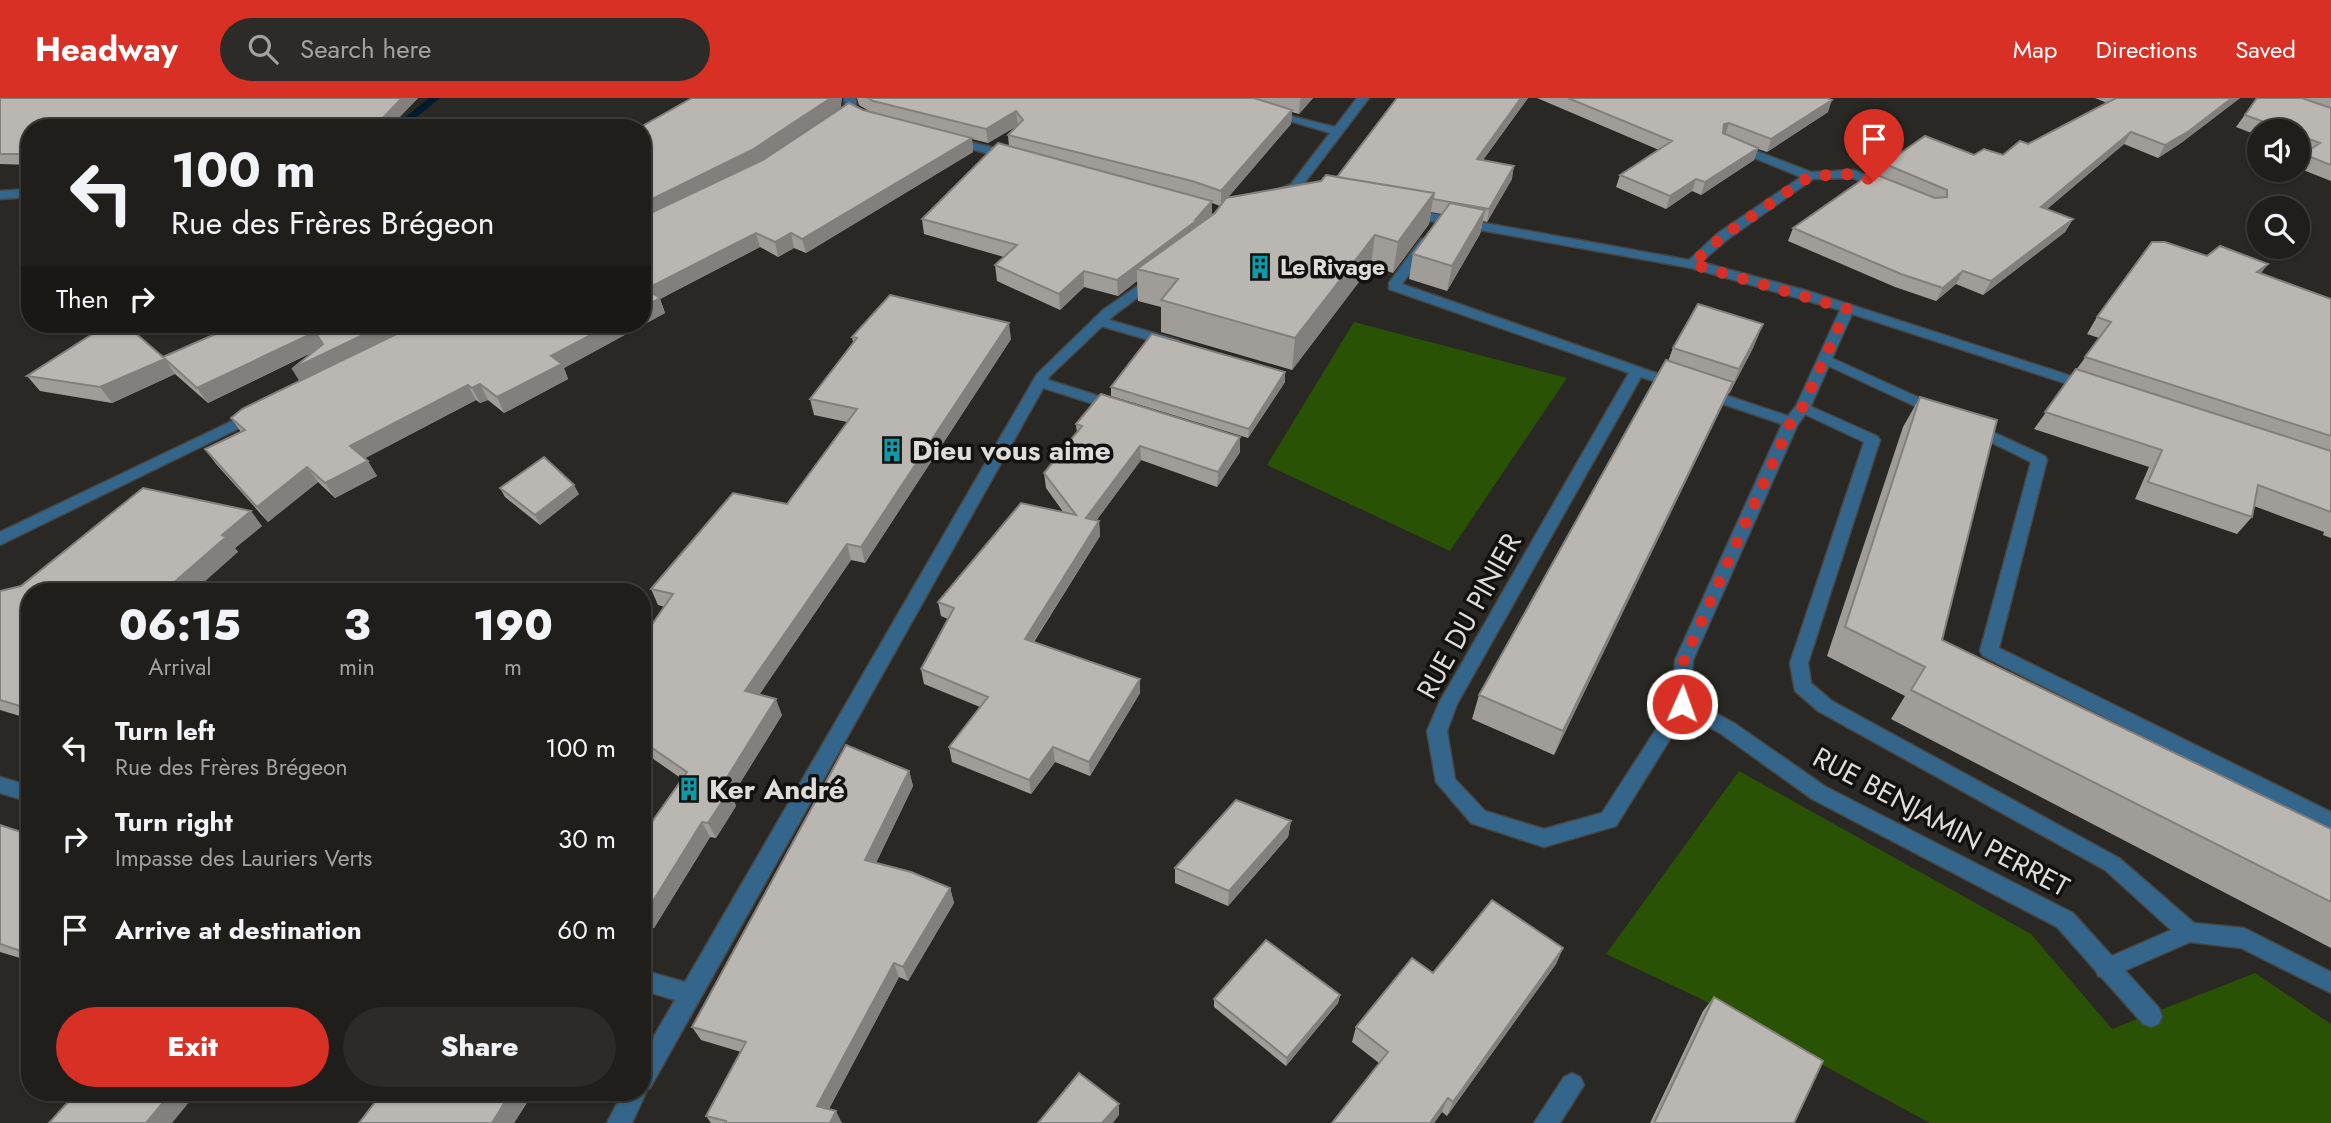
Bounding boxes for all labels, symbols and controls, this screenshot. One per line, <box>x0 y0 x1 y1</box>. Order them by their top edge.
search box <box>220 18 710 81</box>
text: Headway <box>35 26 178 73</box>
icon: search <box>244 30 282 68</box>
text: Search here <box>300 30 431 68</box>
text: Map <box>2013 32 2058 67</box>
text: Directions <box>2096 32 2197 67</box>
text: Saved <box>2235 32 2296 67</box>
pin <box>1844 109 1904 181</box>
map controls <box>2247 119 2310 259</box>
button: sound <box>2247 119 2310 182</box>
icon: arrive <box>1855 120 1893 158</box>
text: 100 m <box>171 135 316 205</box>
icon: left <box>56 147 147 238</box>
button: search <box>2247 196 2310 259</box>
text: Rue des Frères Brégeon <box>171 200 495 246</box>
place label: Le Rivage <box>1280 250 1385 284</box>
building icon: Le Rivage <box>1246 253 1274 281</box>
text: Then <box>56 280 109 318</box>
icon: right <box>123 280 161 318</box>
place label: Dieu vous aime <box>912 430 1111 471</box>
building icon: Dieu vous aime <box>878 436 906 464</box>
street label: RUE DU PINIER <box>1407 525 1532 706</box>
text: 06:15 <box>119 595 241 656</box>
text: 3 <box>343 595 370 656</box>
text: 190 <box>473 595 553 656</box>
text: Arrival <box>148 650 212 684</box>
text: min <box>339 650 375 684</box>
text: m <box>504 650 522 684</box>
position arrow <box>1645 667 1719 741</box>
text: Turn left <box>115 712 215 750</box>
icon: left <box>56 729 94 767</box>
text: 100 m <box>545 729 616 767</box>
street label: RUE BENJAMIN PERRET <box>1806 737 2076 907</box>
text: Rue des Frères Brégeon <box>115 750 348 784</box>
place label: Ker André <box>709 769 845 810</box>
building icon: Ker André <box>675 775 703 803</box>
text: Turn right <box>115 803 233 841</box>
icon: right <box>56 820 94 858</box>
text: 30 m <box>558 820 616 858</box>
text: Impasse des Lauriers Verts <box>115 841 372 875</box>
icon: arrive <box>56 911 94 949</box>
text: Arrive at destination <box>115 911 362 949</box>
text: 60 m <box>557 911 616 949</box>
button: Exit <box>56 1007 329 1087</box>
button: Share <box>343 1007 616 1087</box>

